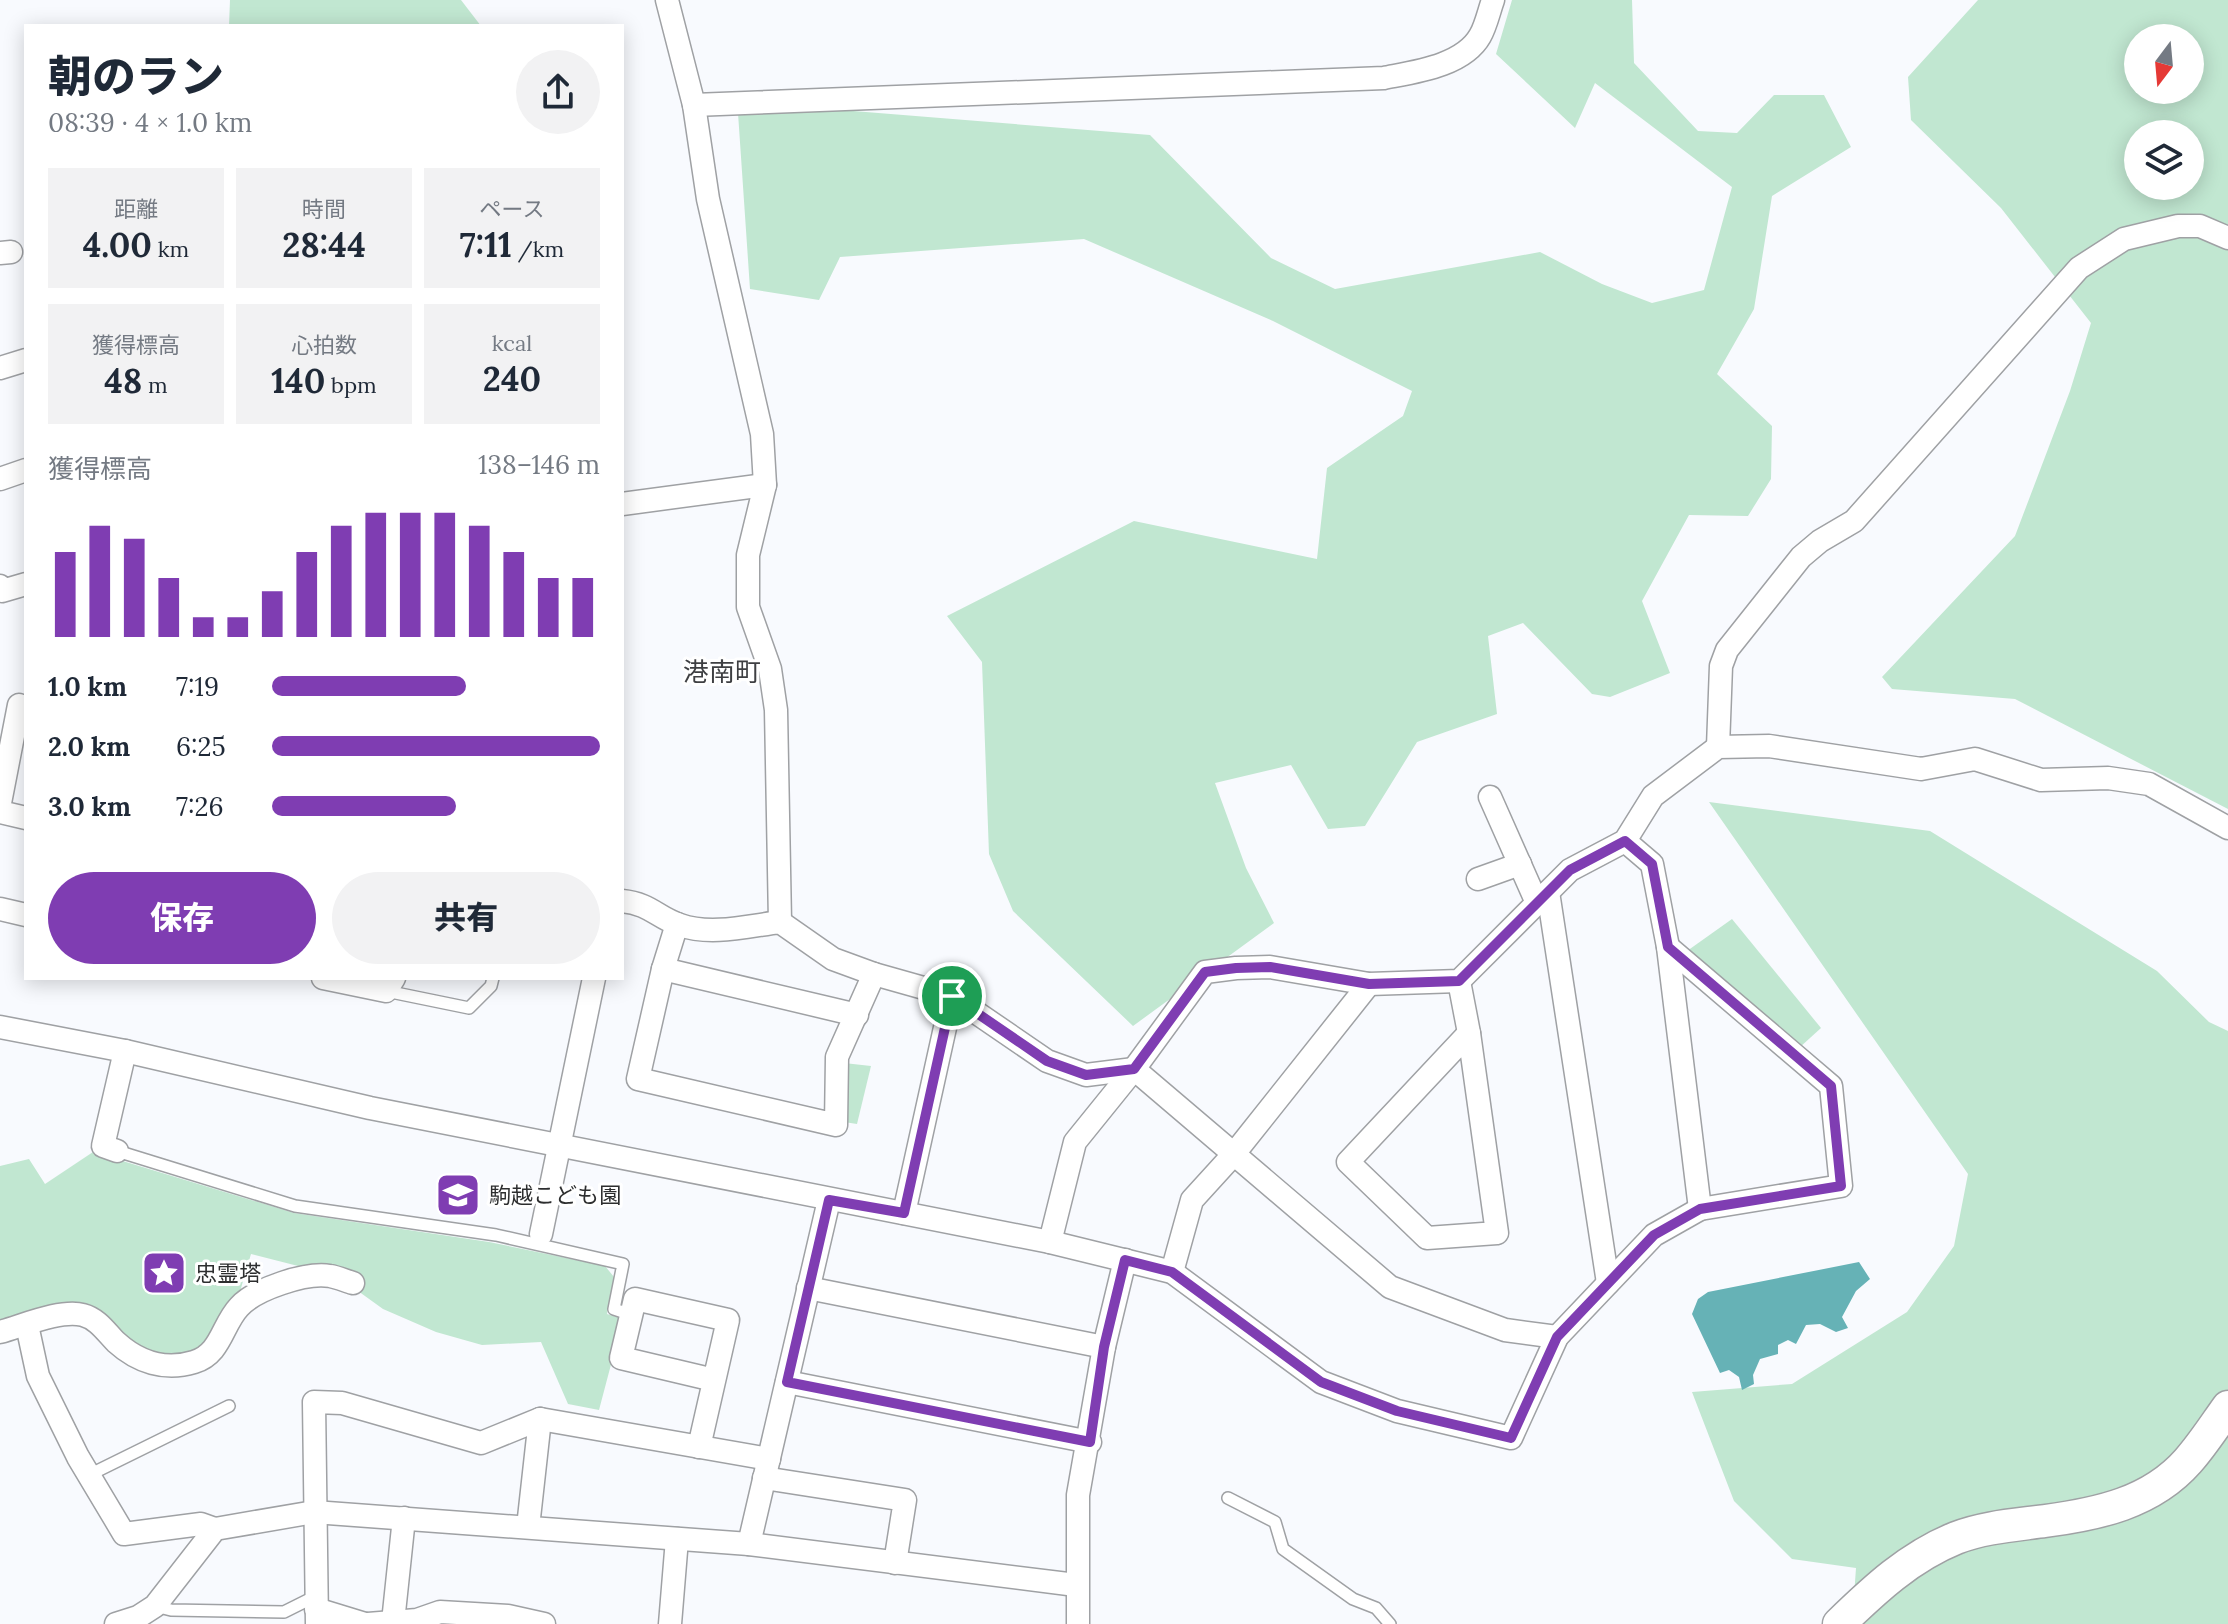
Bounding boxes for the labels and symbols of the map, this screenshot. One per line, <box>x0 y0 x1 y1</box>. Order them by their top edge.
north arrow <box>2124 24 2204 104</box>
district label: 港南町 <box>683 655 761 688</box>
pin <box>918 962 986 1030</box>
school or university icon: 駒越こども園 <box>434 1171 482 1219</box>
place label: 駒越こども園 <box>489 1181 621 1209</box>
place icon: 忠霊塔 <box>140 1249 188 1297</box>
place label: 忠霊塔 <box>195 1259 261 1287</box>

